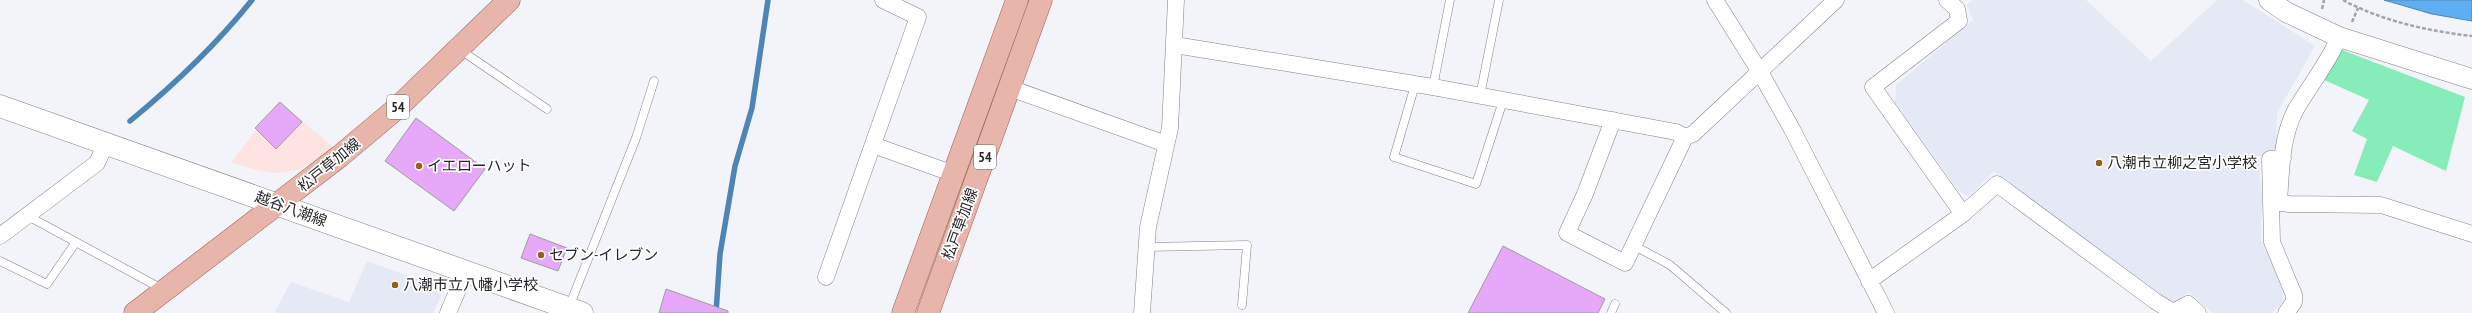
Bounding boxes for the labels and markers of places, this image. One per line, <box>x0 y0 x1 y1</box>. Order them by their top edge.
place label: 八潮市立柳之宮小学校 <box>2107 153 2257 172</box>
place label: イエローハット <box>427 156 532 175</box>
marker: 八潮市立柳之宮小学校 <box>2094 158 2104 168</box>
marker: イエローハット <box>414 161 424 171</box>
place label: セブン-イレブン <box>549 245 658 264</box>
marker: セブン-イレブン <box>536 250 546 260</box>
place label: 八潮市立八幡小学校 <box>403 275 538 294</box>
marker: 八潮市立八幡小学校 <box>390 280 400 290</box>

